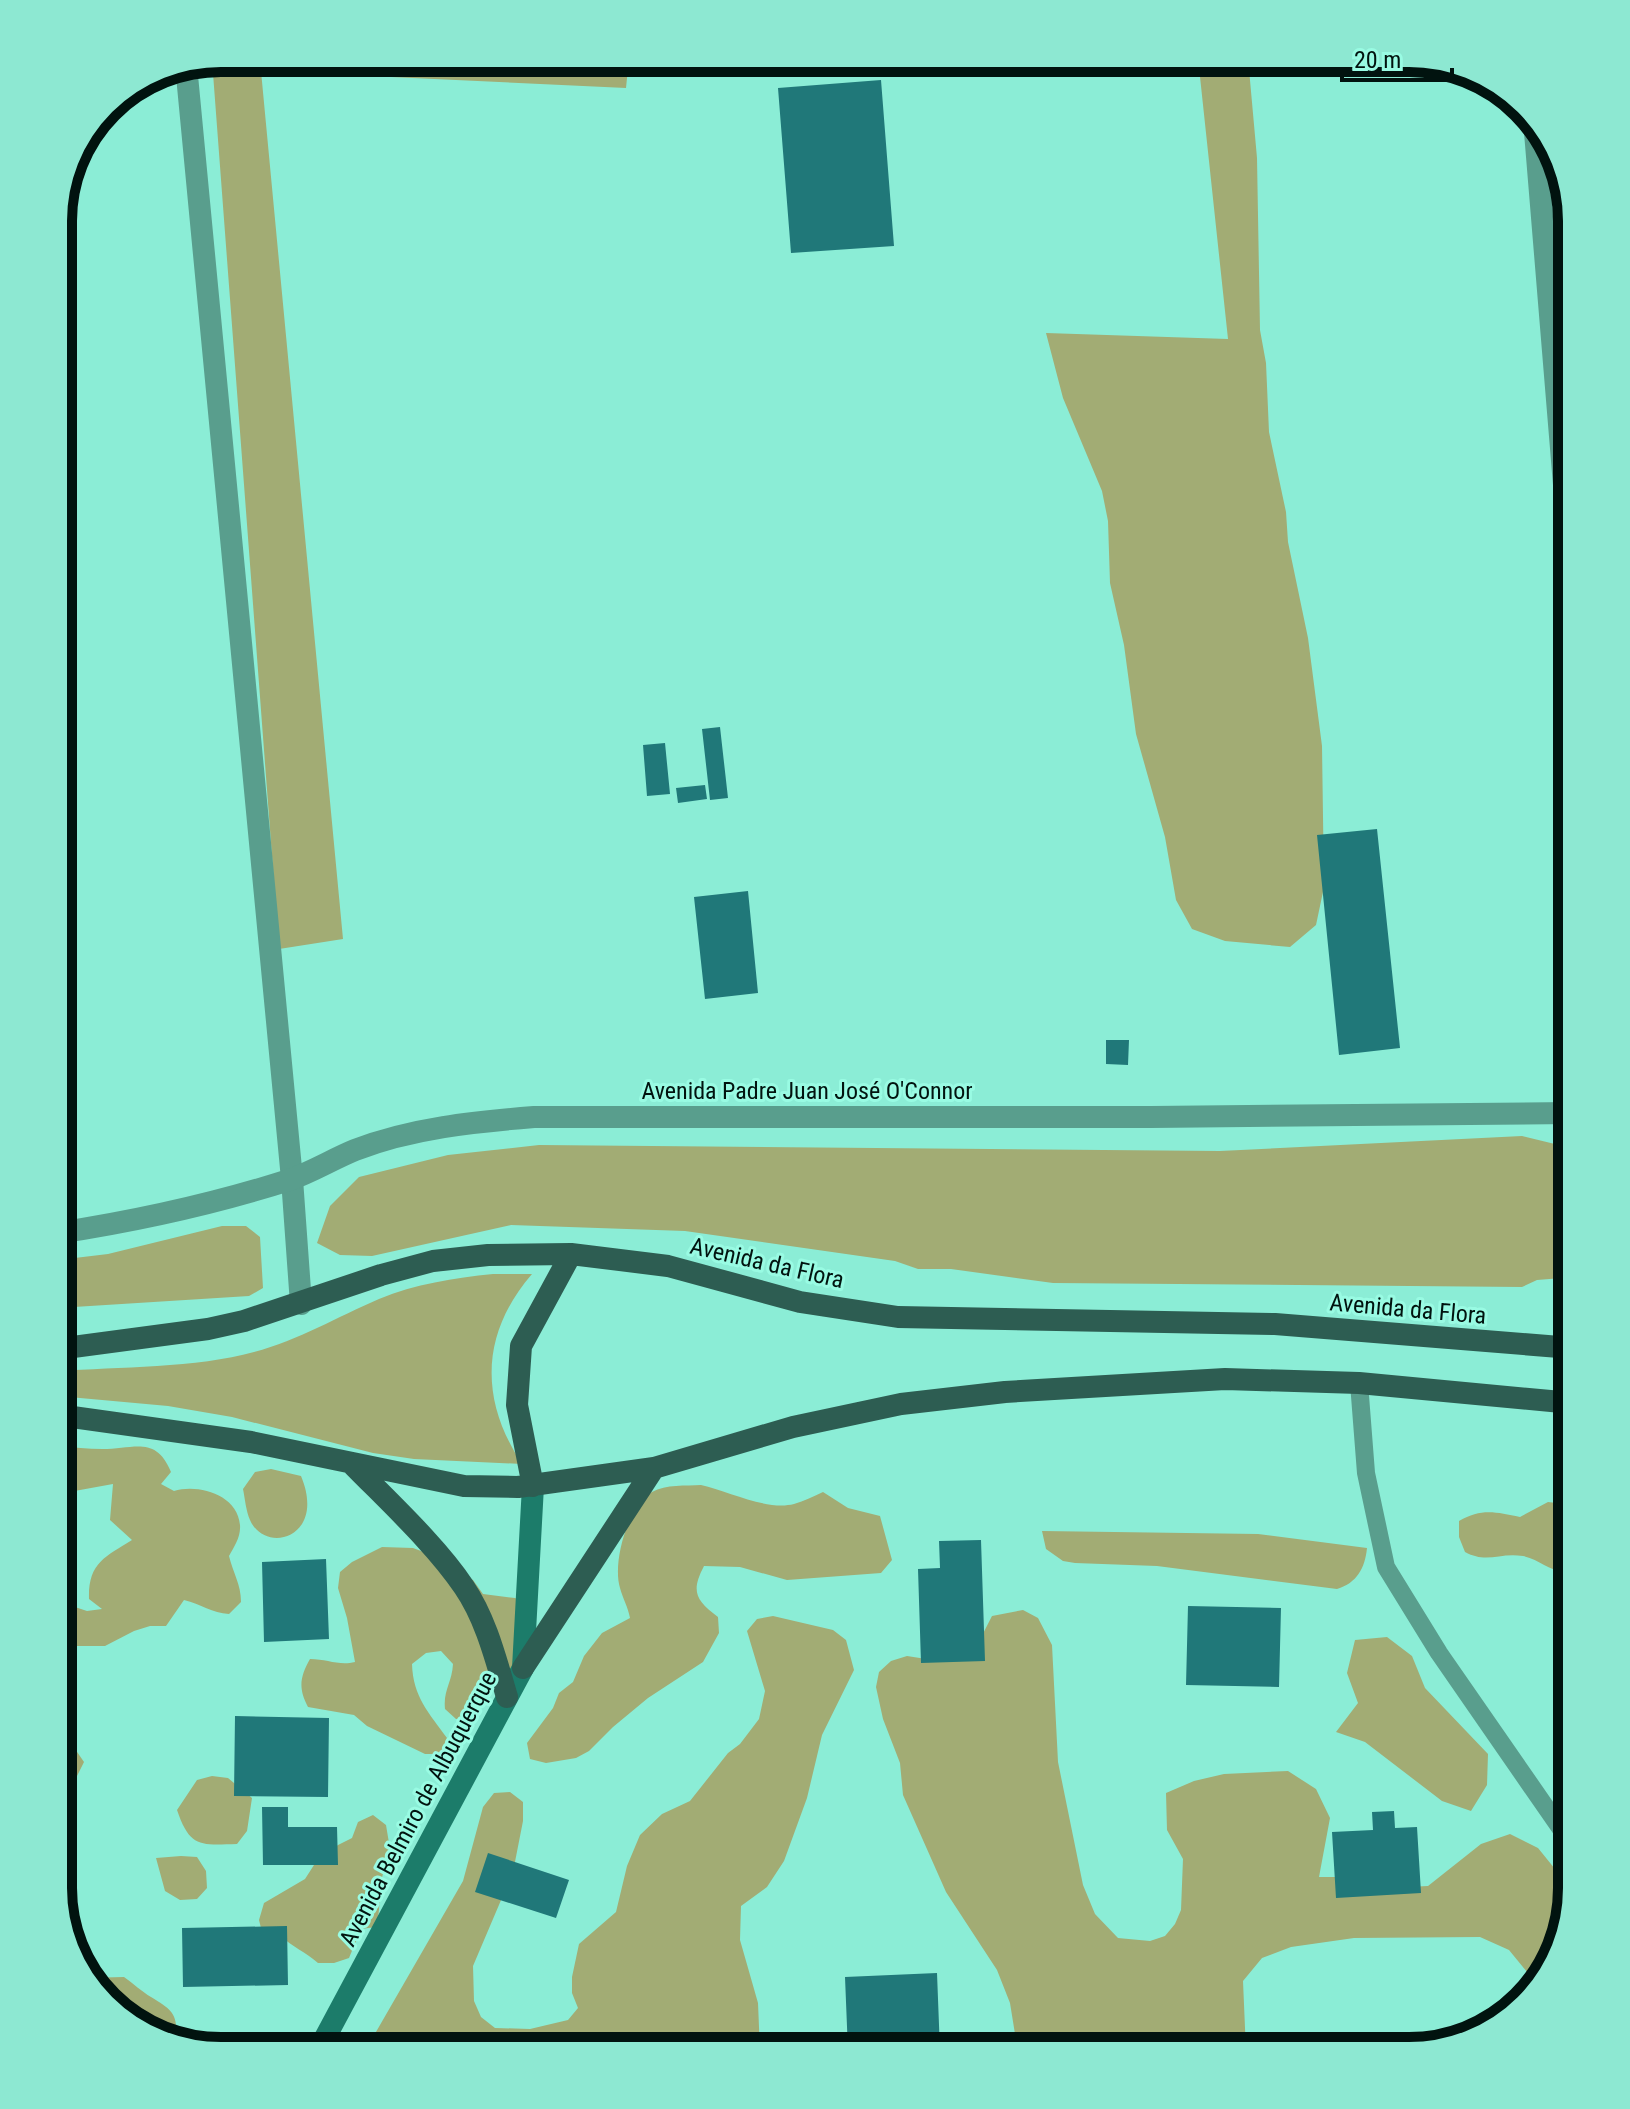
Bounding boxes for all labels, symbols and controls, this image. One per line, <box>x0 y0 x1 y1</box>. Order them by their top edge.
scale bar <box>1342 32 1452 82</box>
text: 20 m <box>1354 46 1401 74</box>
street label: Avenida Padre Juan José O'Connor <box>641 1077 973 1105</box>
street label: Avenida da Flora <box>687 1232 847 1294</box>
street label: Avenida da Flora <box>1329 1288 1487 1330</box>
street label: Avenida Belmiro de Albuquerque <box>334 1667 502 1951</box>

